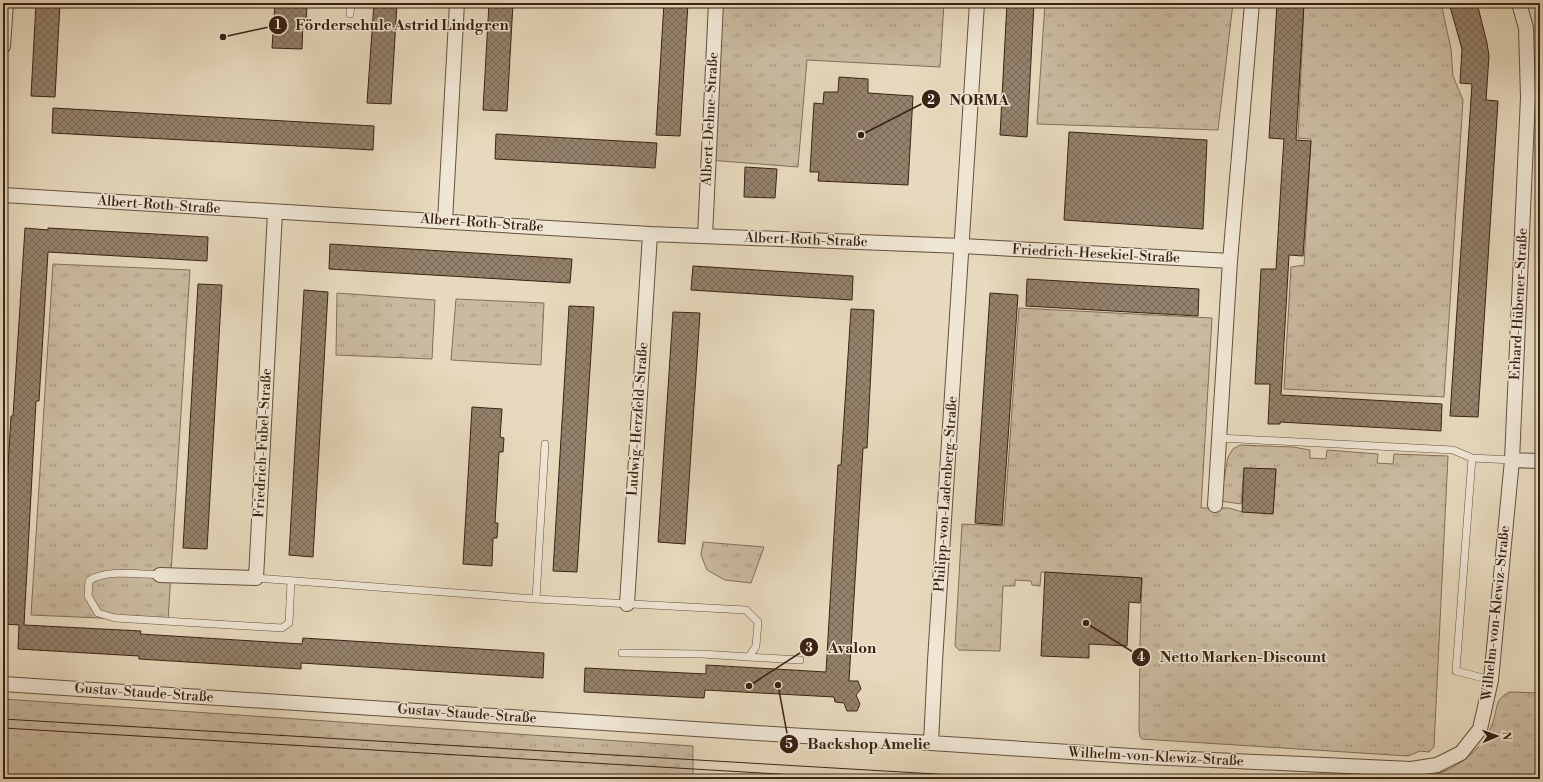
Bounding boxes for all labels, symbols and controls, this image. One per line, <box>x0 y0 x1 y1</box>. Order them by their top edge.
callout: Förderschule Astrid Lindgren <box>268 11 517 38</box>
text: Förderschule Astrid Lindgren <box>295 16 510 35</box>
text: 1 <box>275 18 281 33</box>
street label: Albert-Dehne-Straße <box>697 51 723 188</box>
callout: NORMA <box>921 86 1017 113</box>
text: NORMA <box>949 91 1009 110</box>
text: 2 <box>927 93 935 108</box>
street label: Albert-Roth-Straße <box>96 192 221 218</box>
street label: Albert-Roth-Straße <box>419 210 544 236</box>
street label: Erhard-Hübener-Straße <box>1506 228 1532 380</box>
street label: Albert-Roth-Straße <box>743 229 868 251</box>
street label: Friedrich-Hesekiel-Straße <box>1012 241 1180 267</box>
street label: Ludwig-Herzfeld-Straße <box>624 341 652 497</box>
street label: Friedrich-Fubel-Straße <box>250 368 276 518</box>
street label: Philipp-von-Ladenberg-Straße <box>930 396 962 592</box>
street label: Wilhelm-von-Klewiz-Straße <box>1478 525 1514 702</box>
callout: Avalon <box>799 634 884 661</box>
text: Avalon <box>827 639 877 658</box>
text: 3 <box>805 641 813 656</box>
callout: Netto Marken-Discount <box>1131 643 1334 670</box>
text: Netto Marken-Discount <box>1160 648 1327 667</box>
text: 4 <box>1137 650 1145 665</box>
street label: Gustav-Staude-Straße <box>74 679 214 707</box>
street label: Gustav-Staude-Straße <box>397 700 537 728</box>
north arrow <box>1477 716 1517 756</box>
callout: Backshop Amelie <box>779 731 939 758</box>
text: N <box>1499 731 1513 741</box>
text: Backshop Amelie <box>807 735 931 754</box>
text: 5 <box>785 737 793 752</box>
street label: Wilhelm-von-Klewiz-Straße <box>1067 743 1244 771</box>

